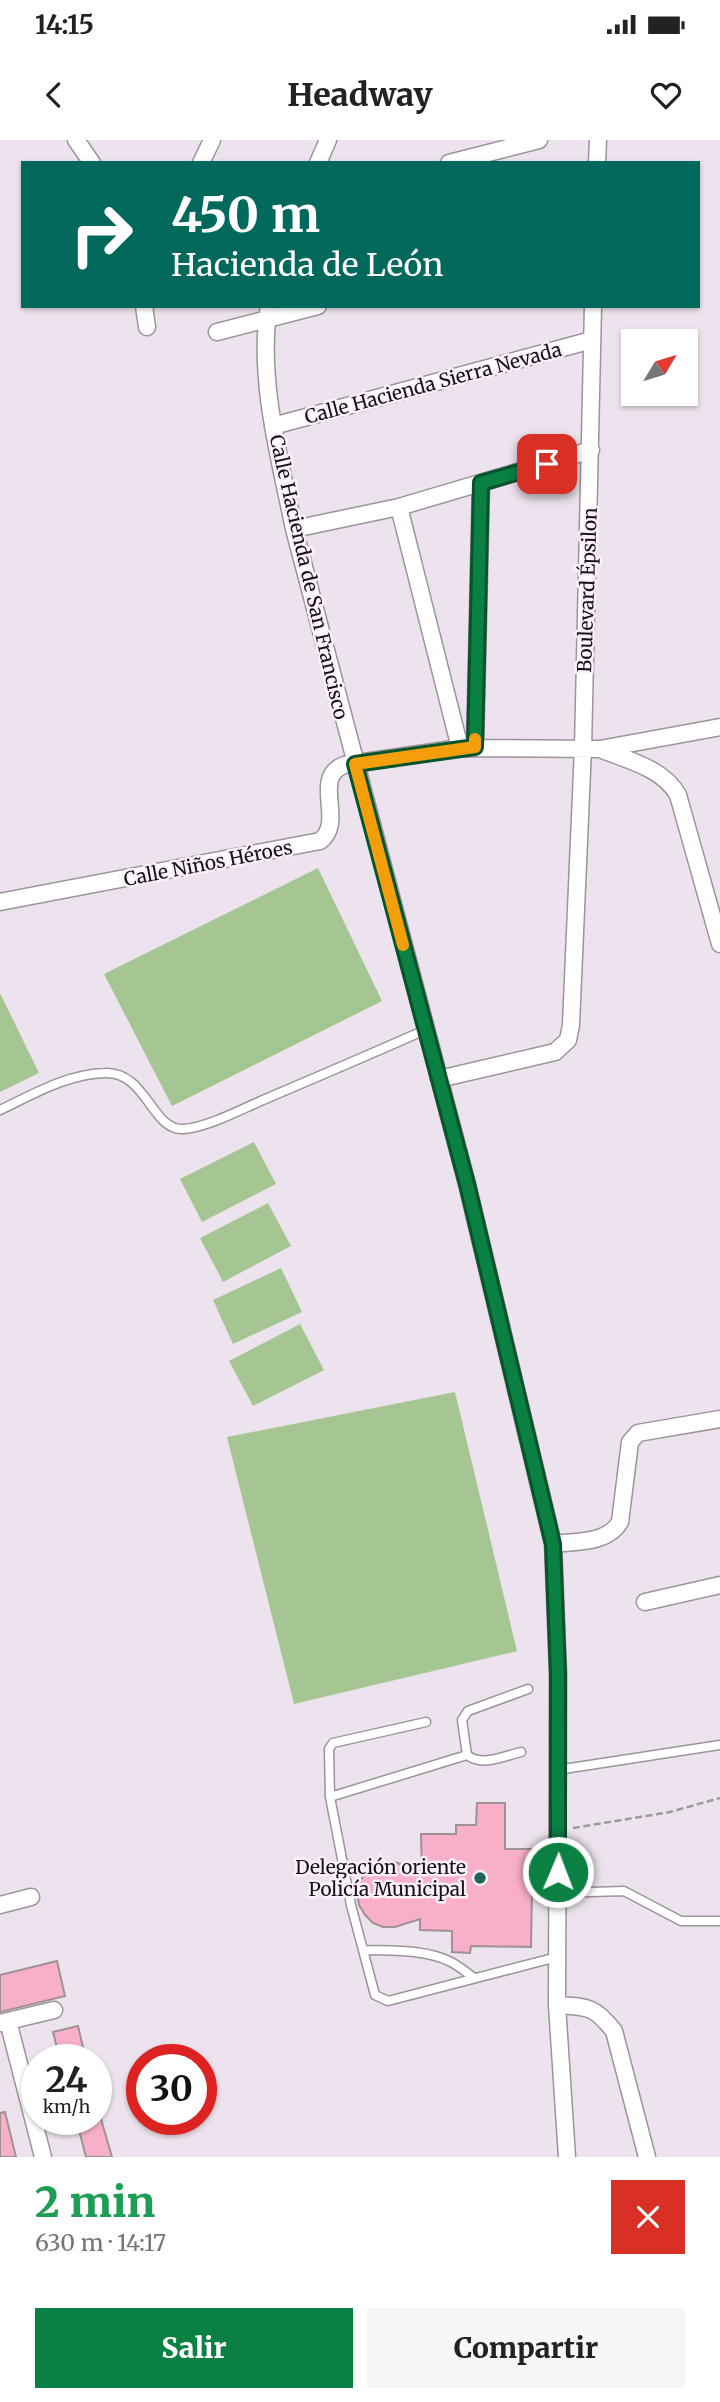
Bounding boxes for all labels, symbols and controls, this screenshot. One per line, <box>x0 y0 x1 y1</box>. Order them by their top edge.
text: 14:15 <box>35 8 94 41</box>
text: Headway <box>287 75 433 115</box>
icon: back <box>35 76 73 114</box>
icon: heart <box>647 76 685 114</box>
text: 450 m <box>171 184 320 245</box>
icon: right <box>56 189 147 280</box>
text: Hacienda de León <box>171 245 443 285</box>
north arrow <box>621 329 698 406</box>
map controls <box>621 329 698 406</box>
street label: Calle Hacienda Sierra Nevada <box>302 337 564 429</box>
street label: Calle Hacienda de San Francisco <box>265 432 353 722</box>
pin <box>517 434 577 494</box>
icon: arrive <box>528 445 566 483</box>
street label: Boulevard Épsilon <box>572 507 602 673</box>
street label: Calle Niños Héroes <box>122 835 294 891</box>
position arrow <box>521 1835 595 1909</box>
place label: Delegación oriente Policía Municipal <box>295 1855 466 1901</box>
marker: Delegación oriente Policía Municipal <box>472 1870 488 1886</box>
speed limit sign: 30 <box>126 2044 217 2135</box>
text: 24 <box>45 2058 88 2102</box>
text: km/h <box>43 2095 90 2118</box>
text: 2 min <box>35 2176 155 2228</box>
button: close <box>611 2180 685 2254</box>
text: 630 m · 14:17 <box>35 2228 166 2257</box>
button: Salir <box>35 2308 353 2388</box>
button: Compartir <box>367 2308 685 2388</box>

